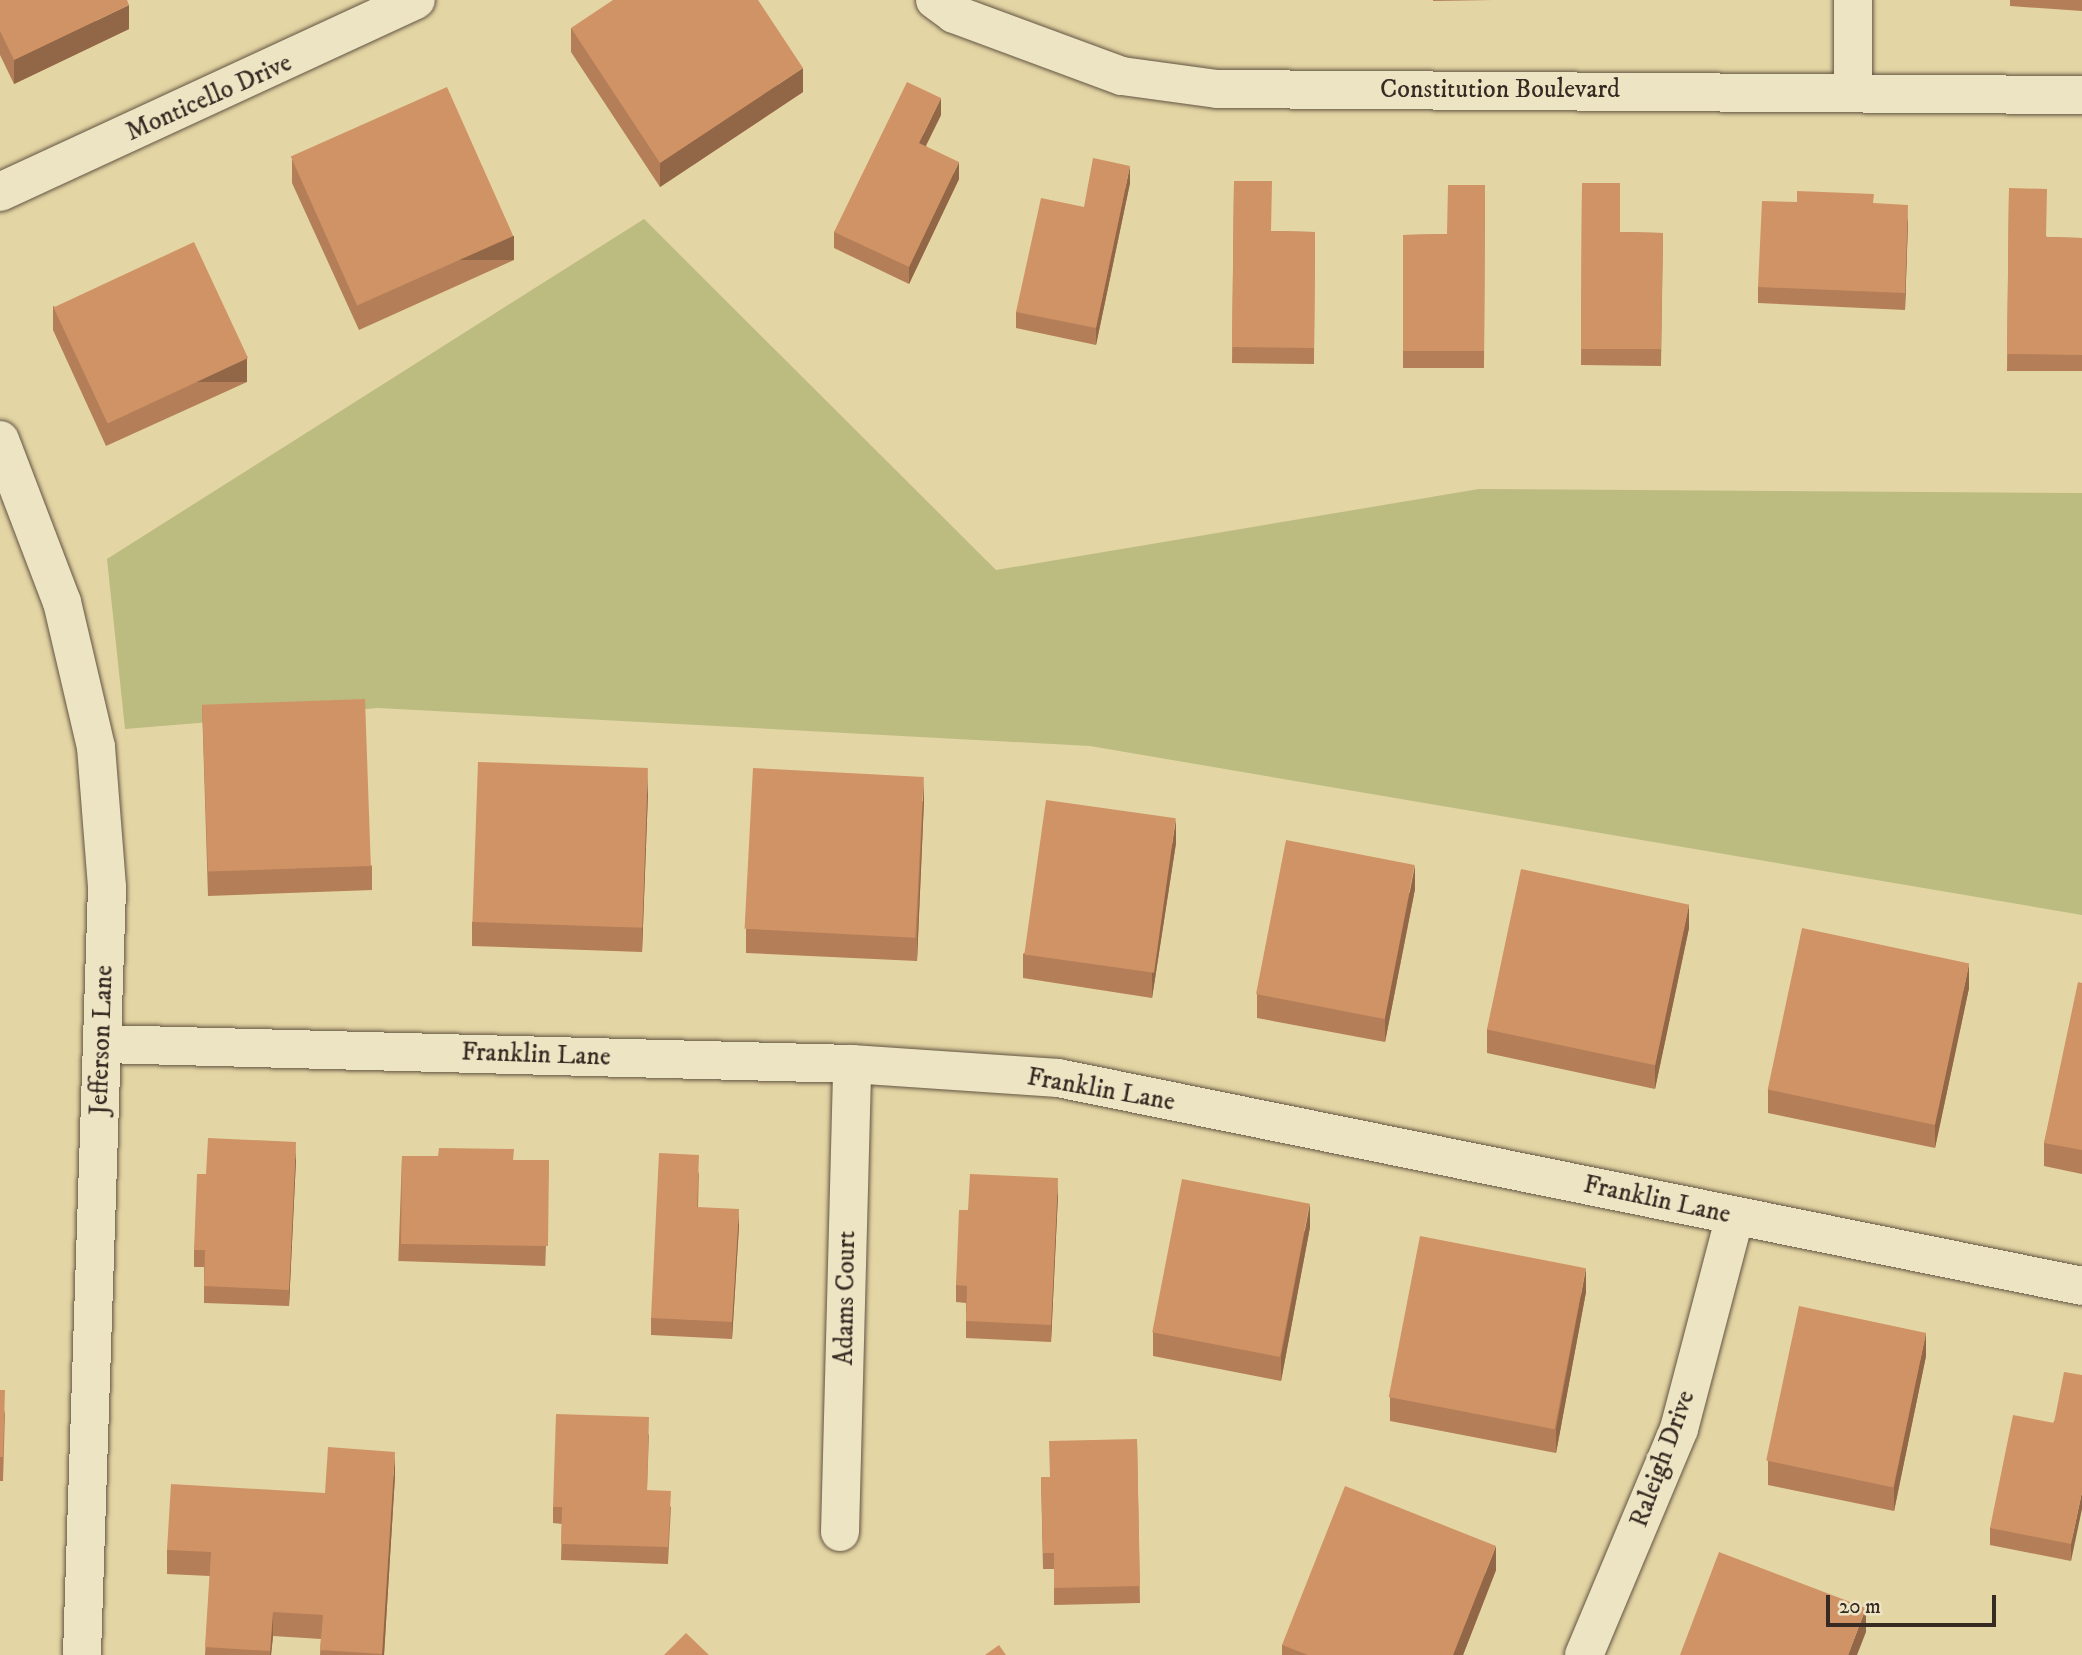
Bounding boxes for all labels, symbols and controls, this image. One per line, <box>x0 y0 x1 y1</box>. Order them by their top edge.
street label: Monticello Drive <box>121 48 297 148</box>
street label: Constitution Boulevard <box>1380 74 1620 106</box>
street label: Jefferson Lane <box>84 964 120 1116</box>
street label: Franklin Lane <box>461 1037 611 1073</box>
street label: Franklin Lane <box>1025 1062 1177 1118</box>
street label: Franklin Lane <box>1581 1169 1733 1231</box>
street label: Adams Court <box>829 1230 863 1366</box>
street label: Raleigh Drive <box>1624 1386 1702 1532</box>
scale bar <box>1830 1582 2000 1626</box>
text: 20 m <box>1839 1594 1881 1620</box>

